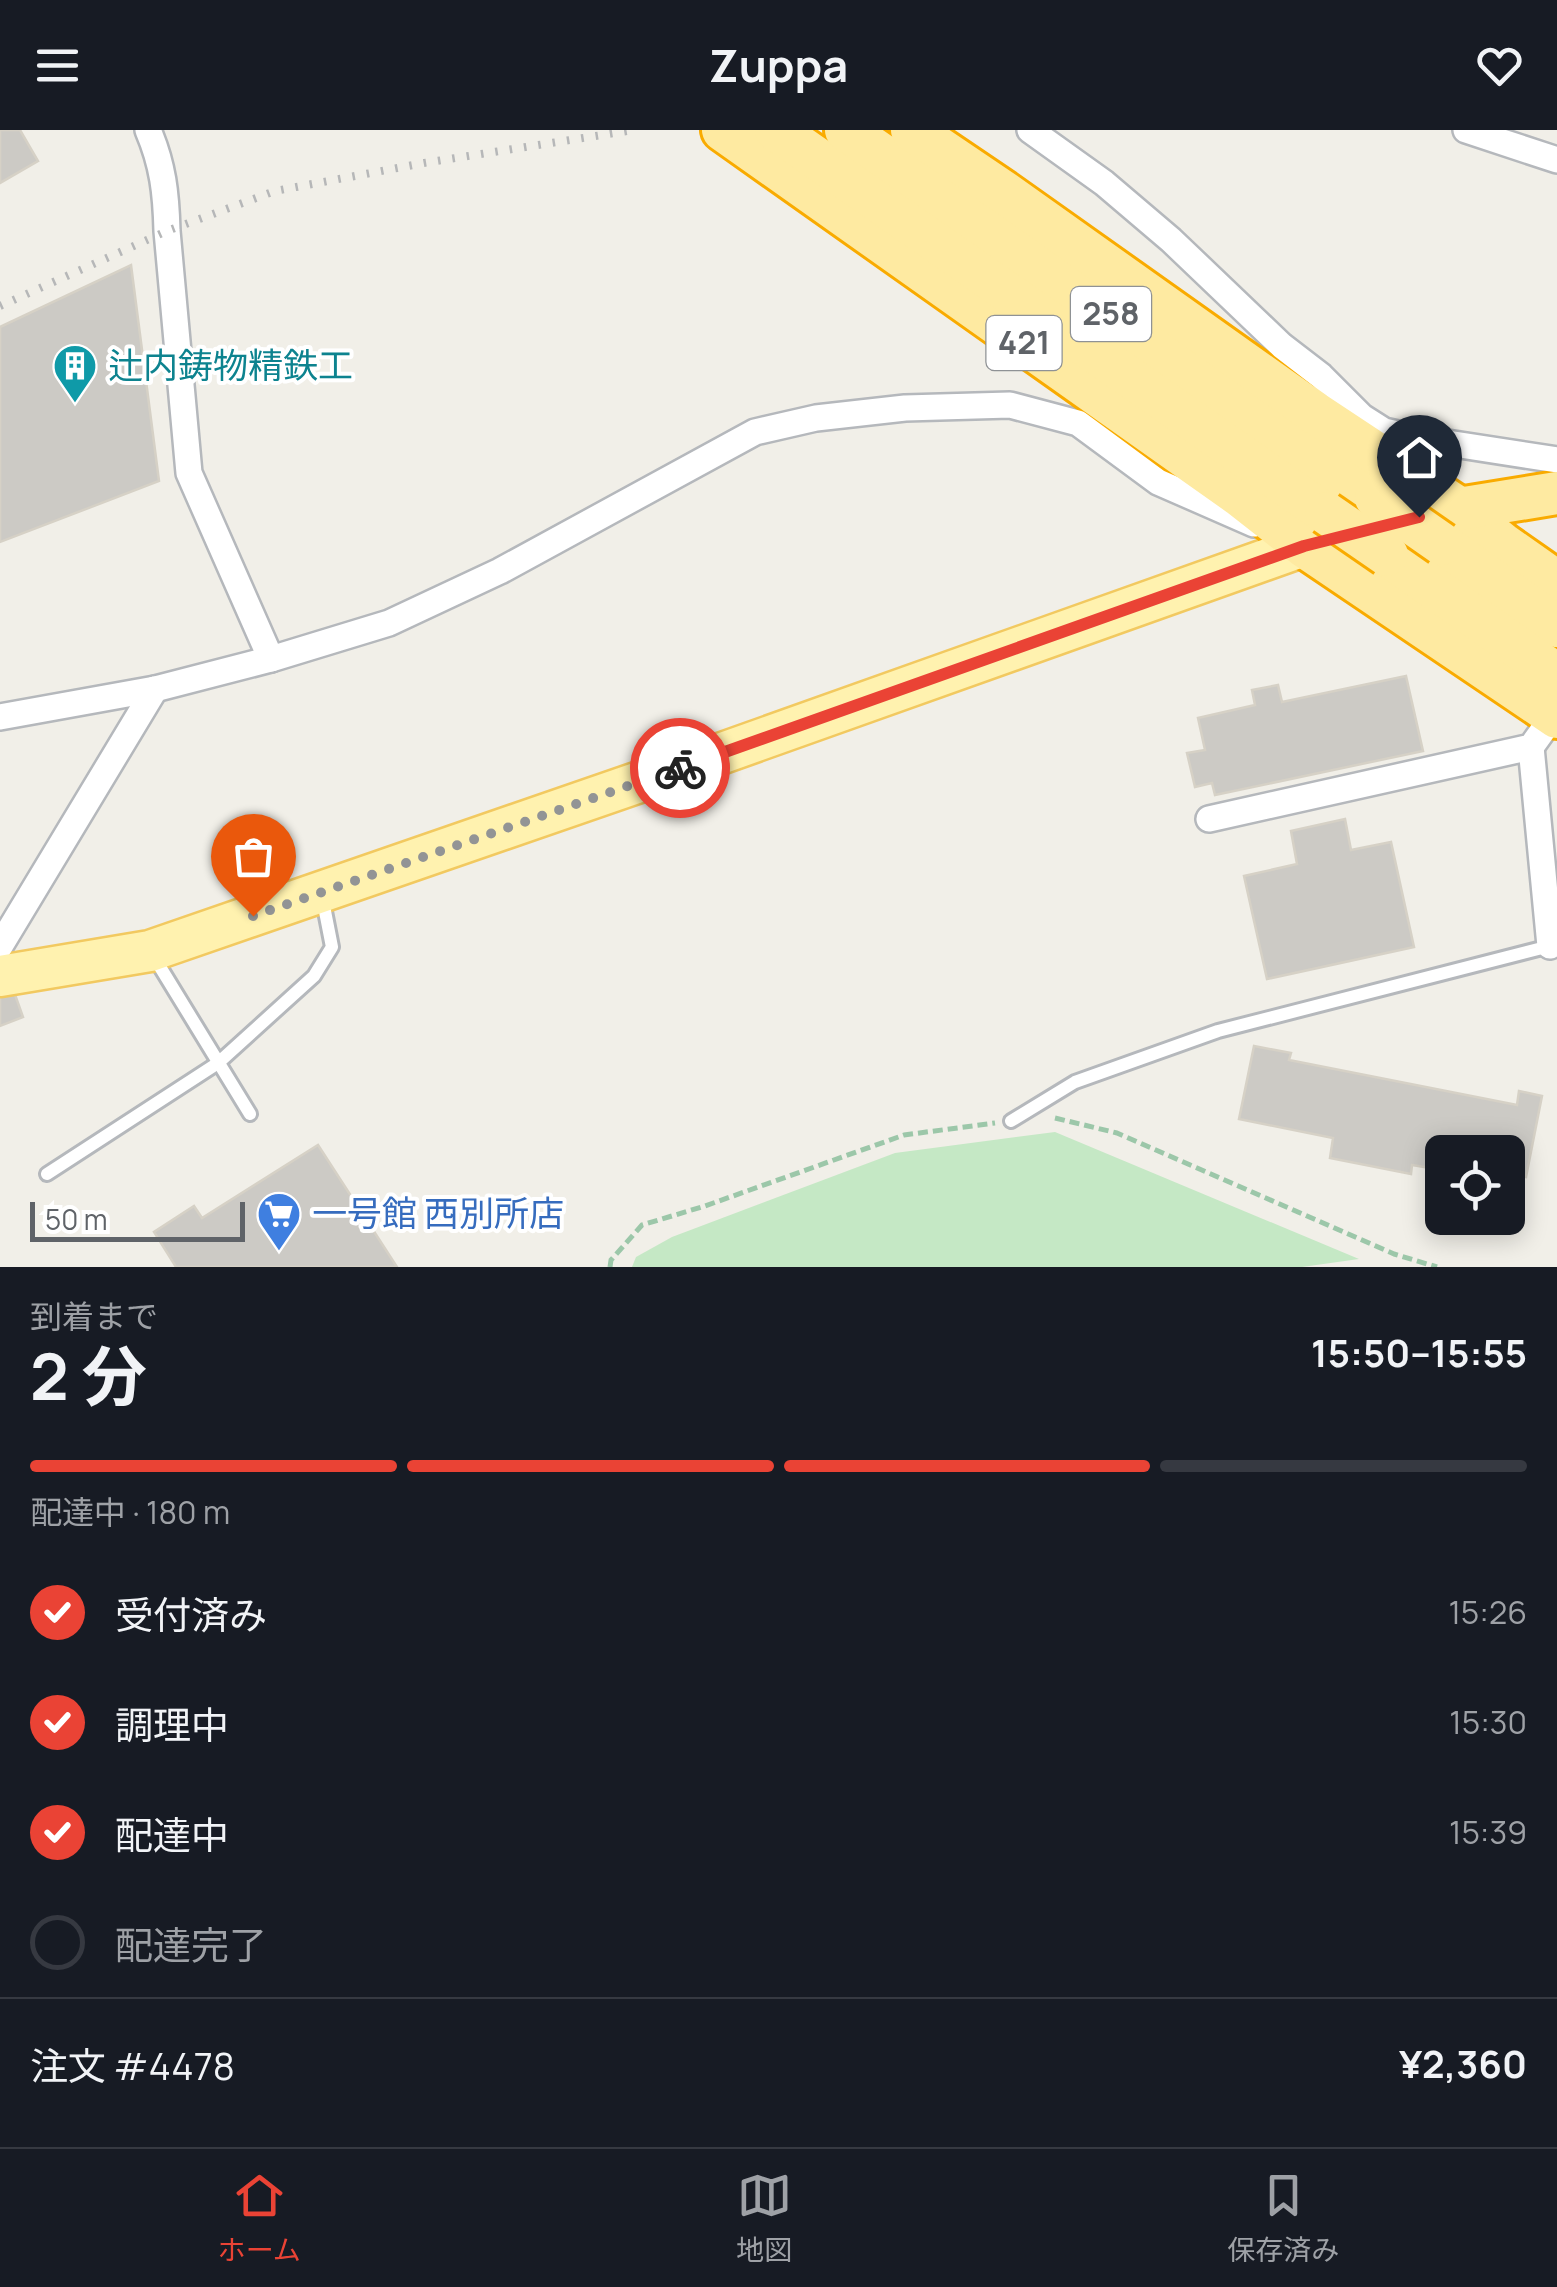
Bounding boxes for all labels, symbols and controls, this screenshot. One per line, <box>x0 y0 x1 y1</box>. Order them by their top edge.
text: Zuppa <box>709 34 848 96</box>
icon: menu <box>30 38 85 93</box>
icon: heart <box>1472 38 1527 93</box>
road number: 258 <box>1071 287 1151 341</box>
road number: 421 <box>986 316 1062 370</box>
place label: 辻内鋳物精鉄工 <box>108 341 353 389</box>
building icon: 辻内鋳物精鉄工 <box>52 343 98 404</box>
pin <box>1377 415 1462 518</box>
icon: home <box>1392 430 1447 485</box>
courier <box>630 718 730 818</box>
icon: bike <box>653 741 708 796</box>
pin <box>211 814 296 917</box>
icon: bag <box>226 829 281 884</box>
map controls <box>1425 1135 1525 1235</box>
button: locate <box>1425 1135 1525 1235</box>
place label: 一号館 西別所店 <box>312 1189 564 1237</box>
supermarket icon: 一号館 西別所店 <box>256 1191 302 1252</box>
scale bar <box>30 1197 245 1242</box>
text: 50 m <box>45 1200 108 1238</box>
text: 到着まで <box>30 1294 158 1338</box>
text: 15:50–15:55 <box>1311 1326 1527 1378</box>
text: 2 分 <box>30 1331 147 1420</box>
text: 配達中 · 180 m <box>30 1490 230 1534</box>
icon: check <box>30 1585 85 1640</box>
text: 受付済み <box>115 1588 267 1640</box>
text: 15:26 <box>1448 1590 1527 1634</box>
icon: check <box>30 1695 85 1750</box>
text: 調理中 <box>115 1698 229 1750</box>
text: 15:30 <box>1449 1700 1527 1744</box>
icon: check <box>30 1805 85 1860</box>
text: 配達中 <box>115 1808 229 1860</box>
text: 15:39 <box>1449 1810 1527 1854</box>
text: 配達完了 <box>115 1918 267 1970</box>
text: ¥2,360 <box>1399 2037 1527 2089</box>
text: 注文 #4478 <box>30 2039 235 2091</box>
tab: ホーム <box>218 2168 301 2268</box>
tab: 地図 <box>736 2168 792 2268</box>
tab: 保存済み <box>1227 2168 1339 2268</box>

